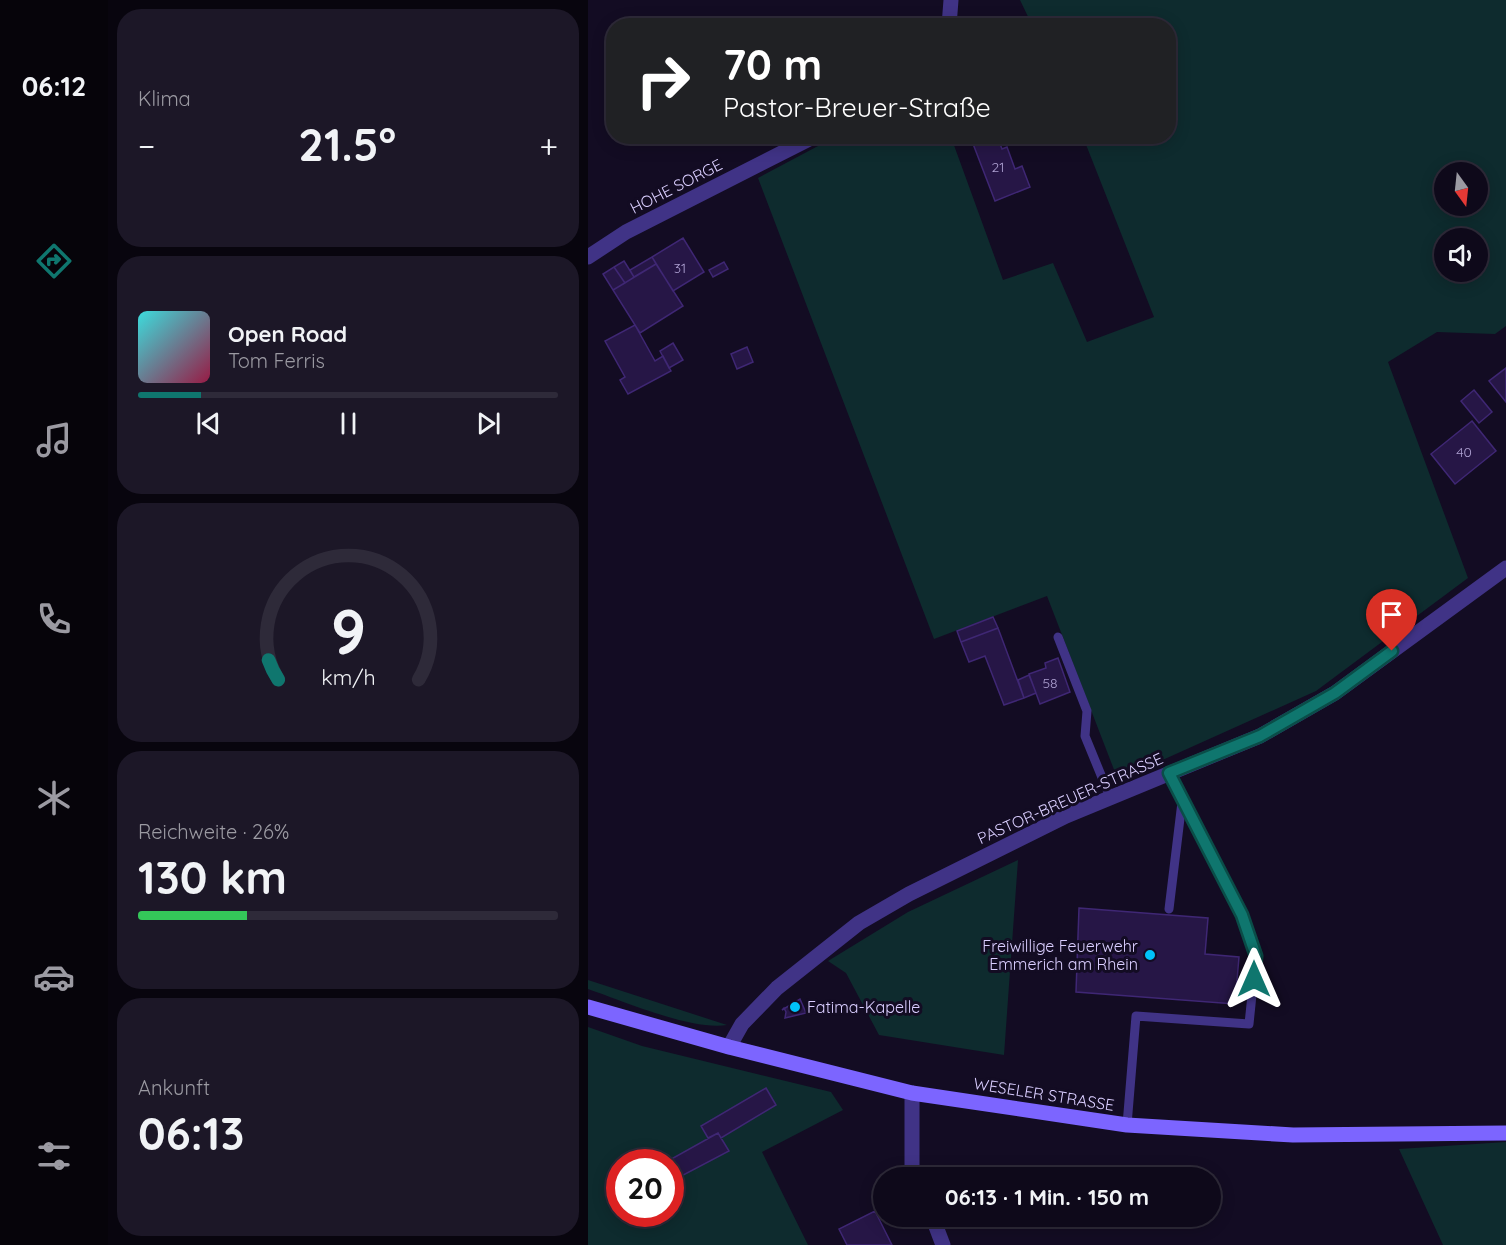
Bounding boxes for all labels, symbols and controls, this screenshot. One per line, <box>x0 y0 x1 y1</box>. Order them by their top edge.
text: 70 m <box>723 38 822 91</box>
icon: right <box>624 42 702 120</box>
text: 06:12 <box>22 69 86 103</box>
text: Klima <box>138 86 191 111</box>
text: Pastor-Breuer-Straße <box>723 90 991 124</box>
text: 21.5° <box>298 116 396 172</box>
text: − <box>138 125 155 166</box>
text: + <box>539 125 558 166</box>
street label: HOHE SORGE <box>627 154 725 218</box>
house number: 21 <box>992 158 1004 176</box>
north arrow <box>1434 162 1488 216</box>
map controls <box>1434 162 1488 282</box>
button: sound <box>1434 228 1488 282</box>
icon: directions <box>33 240 75 282</box>
house number: 31 <box>674 259 686 277</box>
text: Open Road <box>228 320 347 348</box>
text: Tom Ferris <box>228 348 325 373</box>
icon: previous <box>192 407 225 440</box>
icon: pause <box>332 407 365 440</box>
icon: next <box>472 407 505 440</box>
icon: music <box>33 419 75 461</box>
house number: 40 <box>1456 443 1472 461</box>
pin <box>1366 589 1417 651</box>
text: 9 <box>330 592 366 670</box>
icon: phone <box>33 598 75 640</box>
icon: arrive <box>1375 598 1408 631</box>
text: km/h <box>321 664 375 690</box>
house number: 58 <box>1042 674 1058 692</box>
street label: PASTOR-BREUER-STRASSE <box>974 748 1166 848</box>
icon: climate <box>33 777 75 819</box>
text: Reichweite · 26% <box>138 819 289 844</box>
text: 130 km <box>138 849 287 905</box>
place label: Freiwillige Feuerwehr Emmerich am Rhein <box>982 936 1138 974</box>
position arrow <box>1222 947 1286 1011</box>
marker: Freiwillige Feuerwehr Emmerich am Rhein <box>1143 948 1157 962</box>
icon: car <box>33 956 75 998</box>
place label: Fatima-Kapelle <box>807 997 920 1017</box>
marker: Fatima-Kapelle <box>788 1000 802 1014</box>
street label: WESELER STRASSE <box>972 1073 1116 1115</box>
text: Ankunft <box>138 1075 210 1100</box>
text: 06:13 <box>138 1105 244 1161</box>
icon: filters <box>33 1135 75 1177</box>
speed limit sign: 20 <box>606 1149 684 1227</box>
text: 06:13 · 1 Min. · 150 m <box>945 1183 1149 1211</box>

